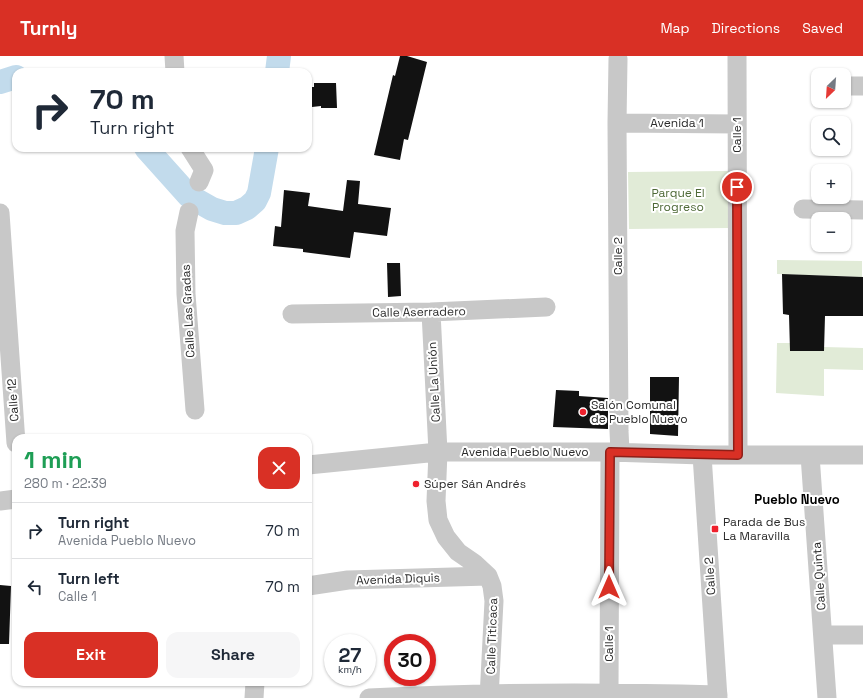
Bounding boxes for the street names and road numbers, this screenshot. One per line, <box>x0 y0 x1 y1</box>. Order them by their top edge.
street label: Avenida 1 <box>650 115 704 131</box>
street label: Calle 1 <box>729 117 745 153</box>
street label: Calle 2 <box>610 237 626 275</box>
street label: Calle Las Gradas <box>178 264 198 358</box>
street label: Calle Aserradero <box>372 303 466 321</box>
street label: Calle La Unión <box>424 341 444 423</box>
street label: Calle 12 <box>4 378 22 422</box>
street label: Avenida Pueblo Nuevo <box>461 444 589 460</box>
street label: Calle Quinta <box>809 541 829 611</box>
street label: Calle 2 <box>701 557 719 595</box>
street label: Avenida Diquis <box>356 570 440 588</box>
street label: Calle Titicaca <box>483 597 501 675</box>
street label: Calle 1 <box>601 626 617 662</box>

